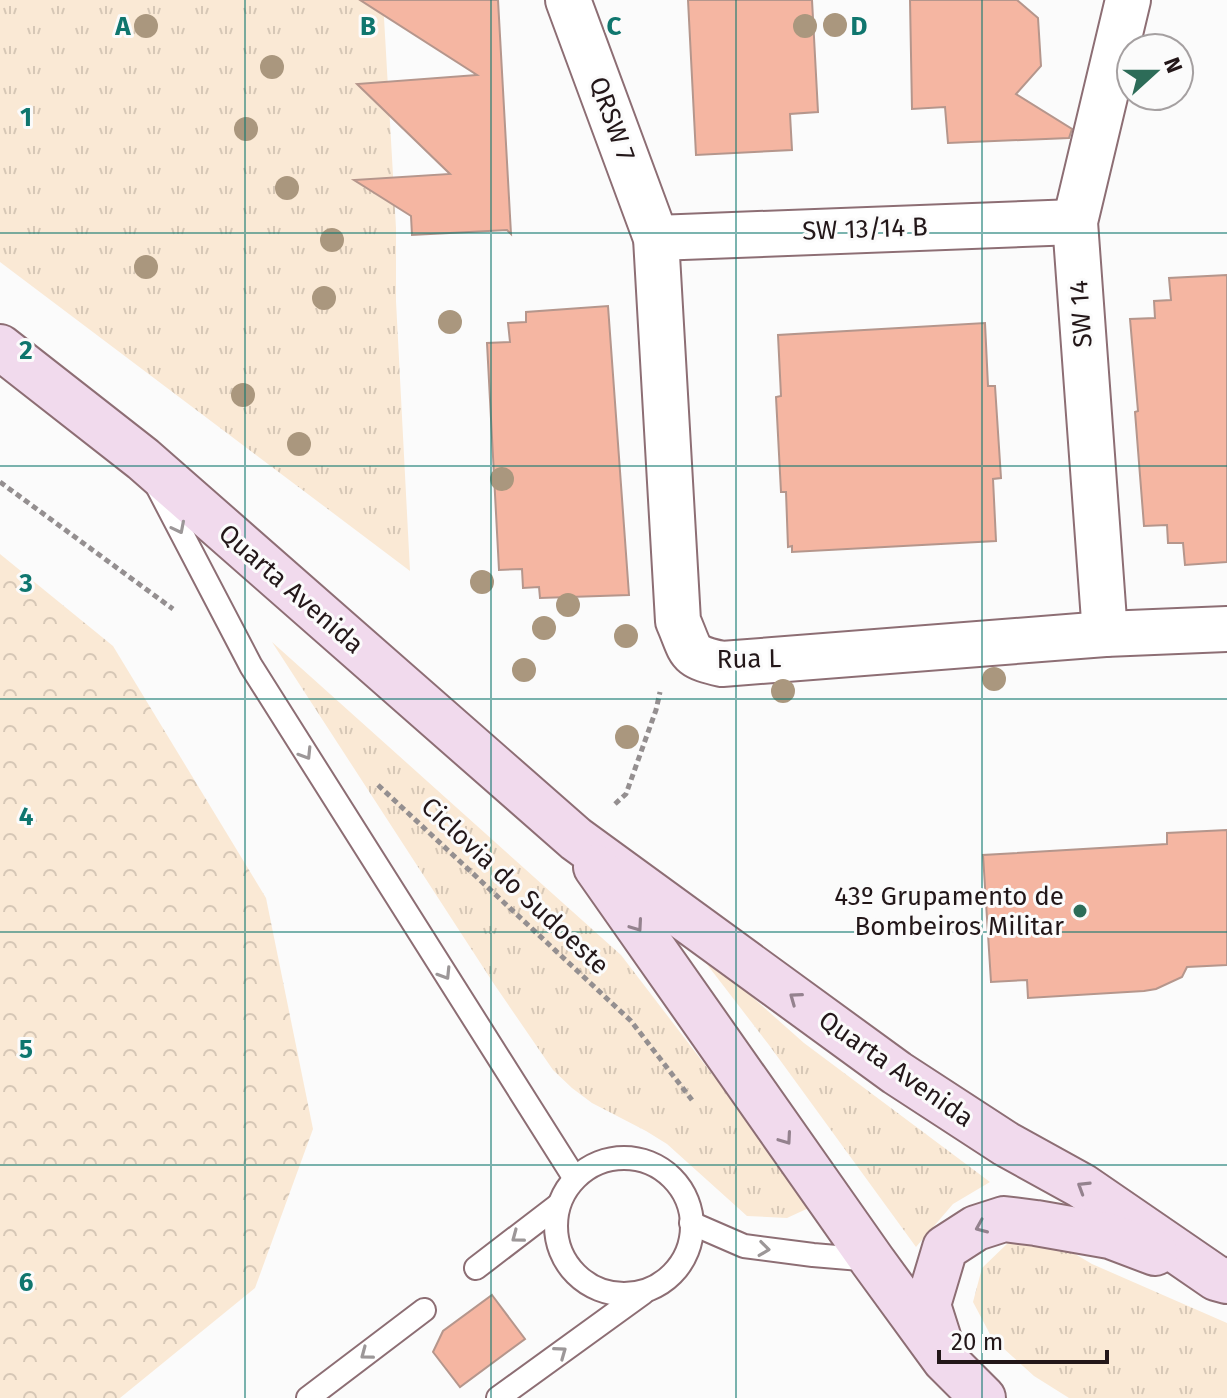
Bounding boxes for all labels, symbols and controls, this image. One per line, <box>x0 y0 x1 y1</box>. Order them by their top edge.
text: A <box>114 11 131 42</box>
text: B <box>360 11 376 42</box>
text: C <box>607 11 622 42</box>
text: D <box>851 11 868 42</box>
north arrow <box>1115 32 1195 112</box>
text: N <box>1158 53 1188 77</box>
street label: QRSW 7 <box>582 73 642 165</box>
text: 1 <box>20 102 32 133</box>
street label: SW 13/14 B <box>802 211 928 247</box>
street label: SW 14 <box>1063 279 1099 349</box>
text: 2 <box>19 335 33 366</box>
street label: Quarta Avenida <box>212 518 370 660</box>
one-way arrow <box>169 520 185 534</box>
text: 3 <box>18 568 33 599</box>
street label: Rua L <box>716 643 782 675</box>
one-way arrow <box>297 745 312 760</box>
street label: Ciclovia do Sudoeste <box>415 791 615 981</box>
text: 4 <box>19 801 34 832</box>
place label: 43º Grupamento de Bombeiros Militar <box>834 881 1064 942</box>
marker: 43º Grupamento de Bombeiros Militar <box>1071 902 1089 920</box>
one-way arrow <box>627 918 642 932</box>
one-way arrow <box>436 965 451 980</box>
one-way arrow <box>790 994 804 1008</box>
street label: Quarta Avenida <box>813 1004 979 1134</box>
text: 5 <box>19 1034 33 1065</box>
one-way arrow <box>776 1130 791 1145</box>
one-way arrow <box>1077 1181 1091 1196</box>
one-way arrow <box>975 1217 989 1234</box>
one-way arrow <box>511 1228 525 1242</box>
one-way arrow <box>757 1240 771 1257</box>
text: 6 <box>19 1267 34 1298</box>
scale bar <box>939 1314 1107 1364</box>
text: 20 m <box>951 1328 1003 1356</box>
one-way arrow <box>360 1345 375 1359</box>
one-way arrow <box>552 1347 566 1362</box>

